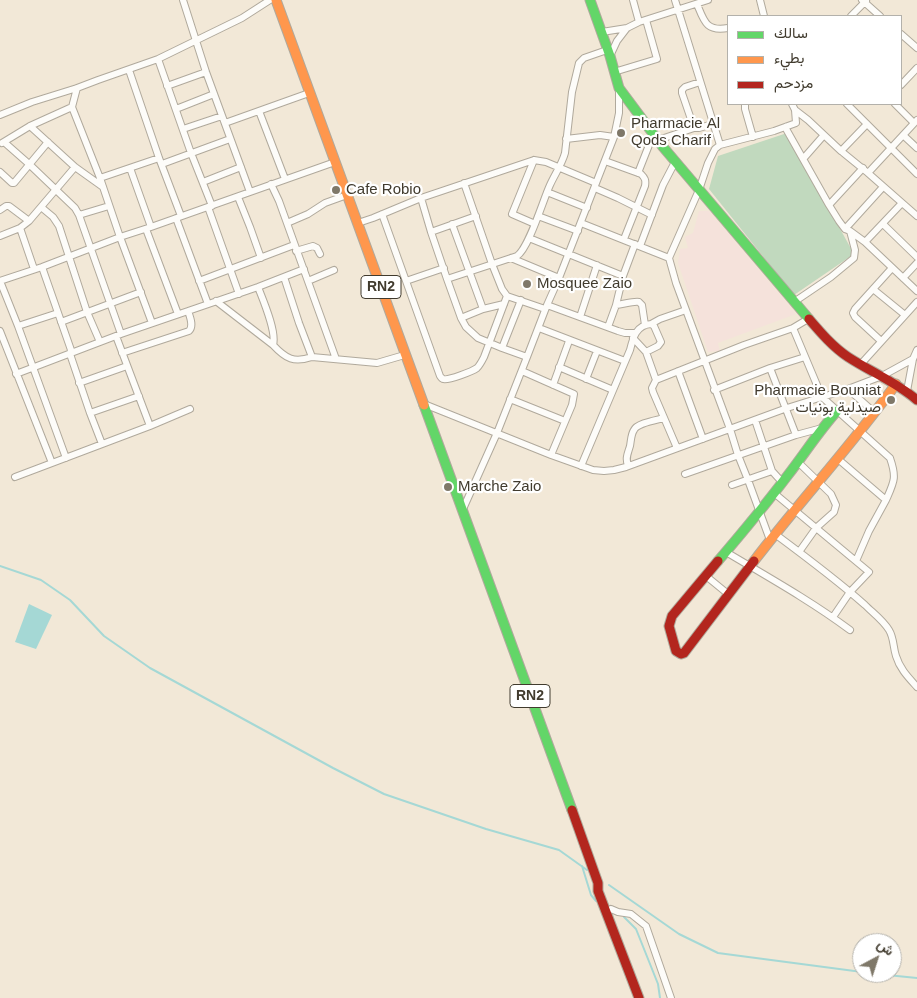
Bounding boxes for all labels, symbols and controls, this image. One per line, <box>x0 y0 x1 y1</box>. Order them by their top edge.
legend <box>727 15 902 105</box>
text: سالك <box>774 24 808 41</box>
text: بطيء <box>774 49 804 66</box>
text: مزدحم <box>774 74 813 91</box>
place label: Pharmacie Al Qods Charif <box>631 115 720 150</box>
marker: Pharmacie Al Qods Charif <box>615 127 627 139</box>
place label: Cafe Robio <box>346 181 421 199</box>
marker: Cafe Robio <box>330 184 342 196</box>
place label: Mosquee Zaio <box>537 275 632 293</box>
road number: RN2 <box>361 276 401 298</box>
marker: Mosquee Zaio <box>521 278 533 290</box>
place label: Pharmacie Bouniat صيدلية بونيات <box>754 382 881 417</box>
marker: Pharmacie Bouniat صيدلية بونيات <box>885 394 897 406</box>
place label: Marche Zaio <box>458 478 541 496</box>
marker: Marche Zaio <box>442 481 454 493</box>
road number: RN2 <box>510 684 550 708</box>
north arrow <box>852 933 902 983</box>
text: ش <box>874 936 898 959</box>

